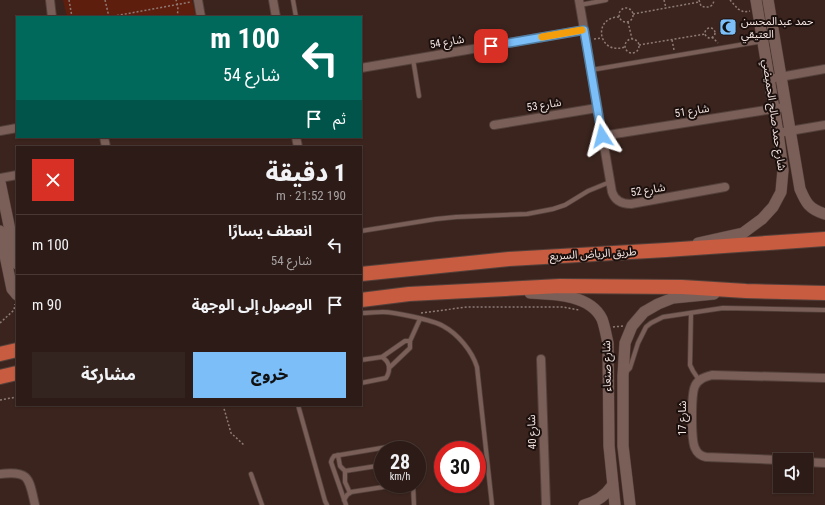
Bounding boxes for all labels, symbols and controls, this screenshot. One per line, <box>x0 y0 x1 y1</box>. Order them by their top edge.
place label: حمد عبدالمحسن العتيقي <box>741 15 814 43</box>
mosque icon: حمد عبدالمحسن العتيقي <box>718 17 738 37</box>
text: 100 m <box>210 22 280 55</box>
pin <box>474 29 508 63</box>
icon: left <box>294 32 346 84</box>
street label: شارع 54 <box>429 33 466 52</box>
icon: arrive <box>480 35 502 57</box>
street label: شارع حمد صالح الحميضي <box>757 58 788 172</box>
text: شارع 54 <box>223 64 280 85</box>
street label: شارع 53 <box>526 96 563 115</box>
street label: شارع 51 <box>674 102 711 121</box>
icon: arrive <box>303 108 325 130</box>
text: ثم <box>333 110 346 128</box>
position arrow <box>581 115 623 157</box>
button: close <box>32 159 74 201</box>
text: 1 دقيقة <box>266 159 346 187</box>
street label: شارع 52 <box>630 181 667 200</box>
text: 190 m · 21:52 <box>276 188 346 203</box>
text: انعطف يسارًا <box>228 222 312 240</box>
icon: left <box>324 234 346 256</box>
text: 100 m <box>32 236 69 254</box>
street label: طريق الرياض السريع <box>549 245 637 264</box>
text: شارع 54 <box>271 253 312 268</box>
icon: arrive <box>324 294 346 316</box>
text: 90 m <box>32 296 62 314</box>
text: الوصول إلى الوجهة <box>192 296 312 314</box>
street label: شارع صنعاء <box>600 340 615 392</box>
button: مشاركة <box>32 352 185 398</box>
button: خروج <box>193 352 346 398</box>
street label: شارع 17 <box>676 400 690 435</box>
street label: شارع 40 <box>525 414 540 450</box>
speed limit sign: 30 <box>434 441 486 493</box>
text: 28 <box>390 450 410 474</box>
map controls <box>773 453 813 493</box>
button: sound <box>773 453 813 493</box>
text: km/h <box>390 471 410 482</box>

